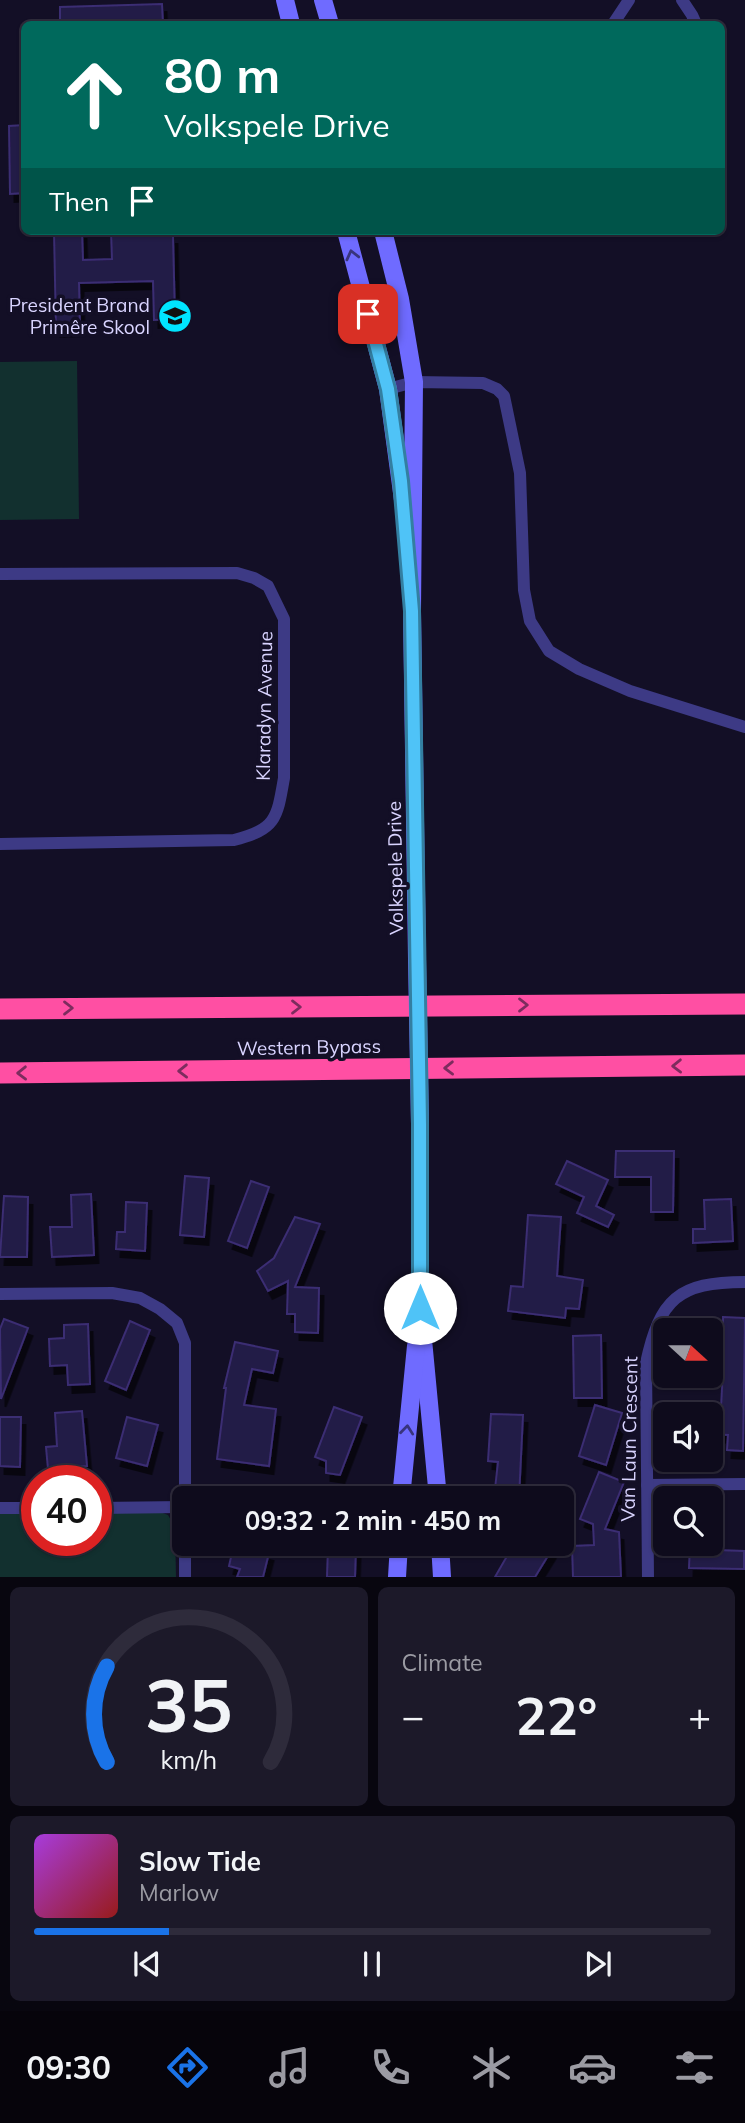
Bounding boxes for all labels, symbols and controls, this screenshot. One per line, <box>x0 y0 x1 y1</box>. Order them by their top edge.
text: 80 m <box>164 44 280 105</box>
icon: ahead <box>49 49 140 140</box>
text: Volkspele Drive <box>164 105 390 145</box>
icon: arrive <box>123 182 161 220</box>
text: Then <box>49 185 109 218</box>
one-way arrow <box>346 249 360 261</box>
pin <box>338 284 398 344</box>
place label: President Brand Primêre Skool <box>9 293 150 339</box>
icon: arrive <box>349 295 387 333</box>
school or university icon: President Brand Primêre Skool <box>156 297 194 335</box>
street label: Klaradyn Avenue <box>251 631 277 781</box>
street label: Volkspele Drive <box>382 801 408 935</box>
one-way arrow <box>518 997 529 1013</box>
one-way arrow <box>291 999 301 1015</box>
one-way arrow <box>63 1000 74 1016</box>
street label: Western Bypass <box>237 1034 381 1060</box>
one-way arrow <box>671 1058 682 1073</box>
one-way arrow <box>444 1060 454 1076</box>
one-way arrow <box>177 1063 188 1079</box>
one-way arrow <box>17 1065 27 1081</box>
position arrow <box>383 1271 457 1345</box>
north arrow <box>653 1318 723 1388</box>
map controls <box>653 1318 723 1556</box>
street label: Van Laun Crescent <box>616 1356 642 1522</box>
button: sound <box>653 1402 723 1472</box>
one-way arrow <box>399 1424 414 1435</box>
speed limit sign: 40 <box>21 1465 112 1556</box>
button: search <box>653 1486 723 1556</box>
text: 09:32 · 2 min · 450 m <box>245 1504 501 1537</box>
text: Climate <box>402 1648 483 1677</box>
text: 35 <box>145 1660 232 1751</box>
text: 22° <box>515 1683 597 1748</box>
text: − <box>402 1692 424 1740</box>
text: + <box>688 1692 711 1740</box>
text: km/h <box>160 1744 217 1775</box>
text: Slow Tide <box>139 1845 261 1878</box>
text: Marlow <box>139 1878 219 1907</box>
icon: previous <box>128 1945 166 1983</box>
icon: pause <box>353 1945 391 1983</box>
icon: next <box>579 1945 617 1983</box>
icon: directions <box>163 2043 212 2092</box>
icon: music <box>265 2043 314 2092</box>
icon: phone <box>366 2043 415 2092</box>
icon: climate <box>467 2043 516 2092</box>
icon: car <box>568 2043 617 2092</box>
icon: filters <box>670 2043 719 2092</box>
text: 09:30 <box>26 2047 111 2087</box>

